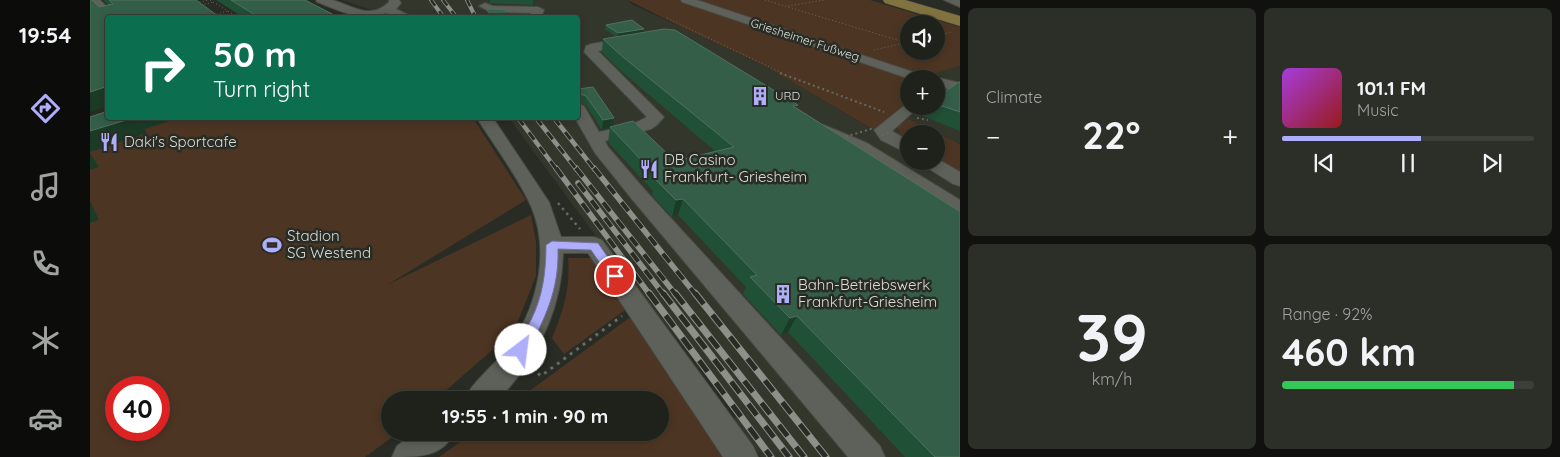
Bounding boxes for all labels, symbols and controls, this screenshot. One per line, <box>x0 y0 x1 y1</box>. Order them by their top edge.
street label: Griesheimer Fußweg <box>749 15 862 64</box>
map controls <box>900 15 945 170</box>
button: sound <box>900 15 945 60</box>
text: 19:54 <box>19 21 71 49</box>
text: 50 m <box>213 32 297 76</box>
icon: right <box>130 35 195 100</box>
button: + <box>900 70 945 115</box>
text: Turn right <box>213 75 310 103</box>
text: 101.1 FM <box>1357 76 1426 100</box>
building icon: URD <box>749 85 771 107</box>
text: Climate <box>986 87 1042 107</box>
place label: URD <box>775 88 801 103</box>
icon: directions <box>28 91 63 126</box>
text: Music <box>1357 100 1399 120</box>
text: 22° <box>1082 111 1140 159</box>
text: − <box>986 119 1001 154</box>
text: + <box>1222 119 1238 154</box>
button: − <box>900 125 945 170</box>
restaurant icon: Daki's Sportcafe <box>98 131 120 153</box>
place label: Daki's Sportcafe <box>124 132 237 151</box>
icon: previous <box>1310 149 1338 177</box>
icon: pause <box>1394 149 1422 177</box>
icon: next <box>1478 149 1506 177</box>
place label: DB Casino Frankfurt- Griesheim <box>664 150 807 186</box>
restaurant icon: DB Casino Frankfurt- Griesheim <box>638 158 660 180</box>
icon: music <box>28 169 63 204</box>
place label: Stadion SG Westend <box>287 226 371 262</box>
sports icon: Stadion SG Westend <box>261 234 283 256</box>
icon: phone <box>28 246 63 281</box>
pin <box>594 255 636 297</box>
icon: arrive <box>601 262 629 290</box>
place label: Bahn-Betriebswerk Frankfurt-Griesheim <box>798 275 937 311</box>
building icon: Bahn-Betriebswerk Frankfurt-Griesheim <box>772 283 794 305</box>
text: 39 <box>1076 296 1148 377</box>
text: Range · 92% <box>1282 304 1373 324</box>
icon: climate <box>28 323 63 358</box>
position arrow <box>494 323 546 375</box>
text: 460 km <box>1282 328 1416 376</box>
text: km/h <box>1092 369 1132 389</box>
speed limit sign: 40 <box>105 376 170 441</box>
icon: car <box>28 401 63 436</box>
text: 19:55 · 1 min · 90 m <box>442 404 608 428</box>

